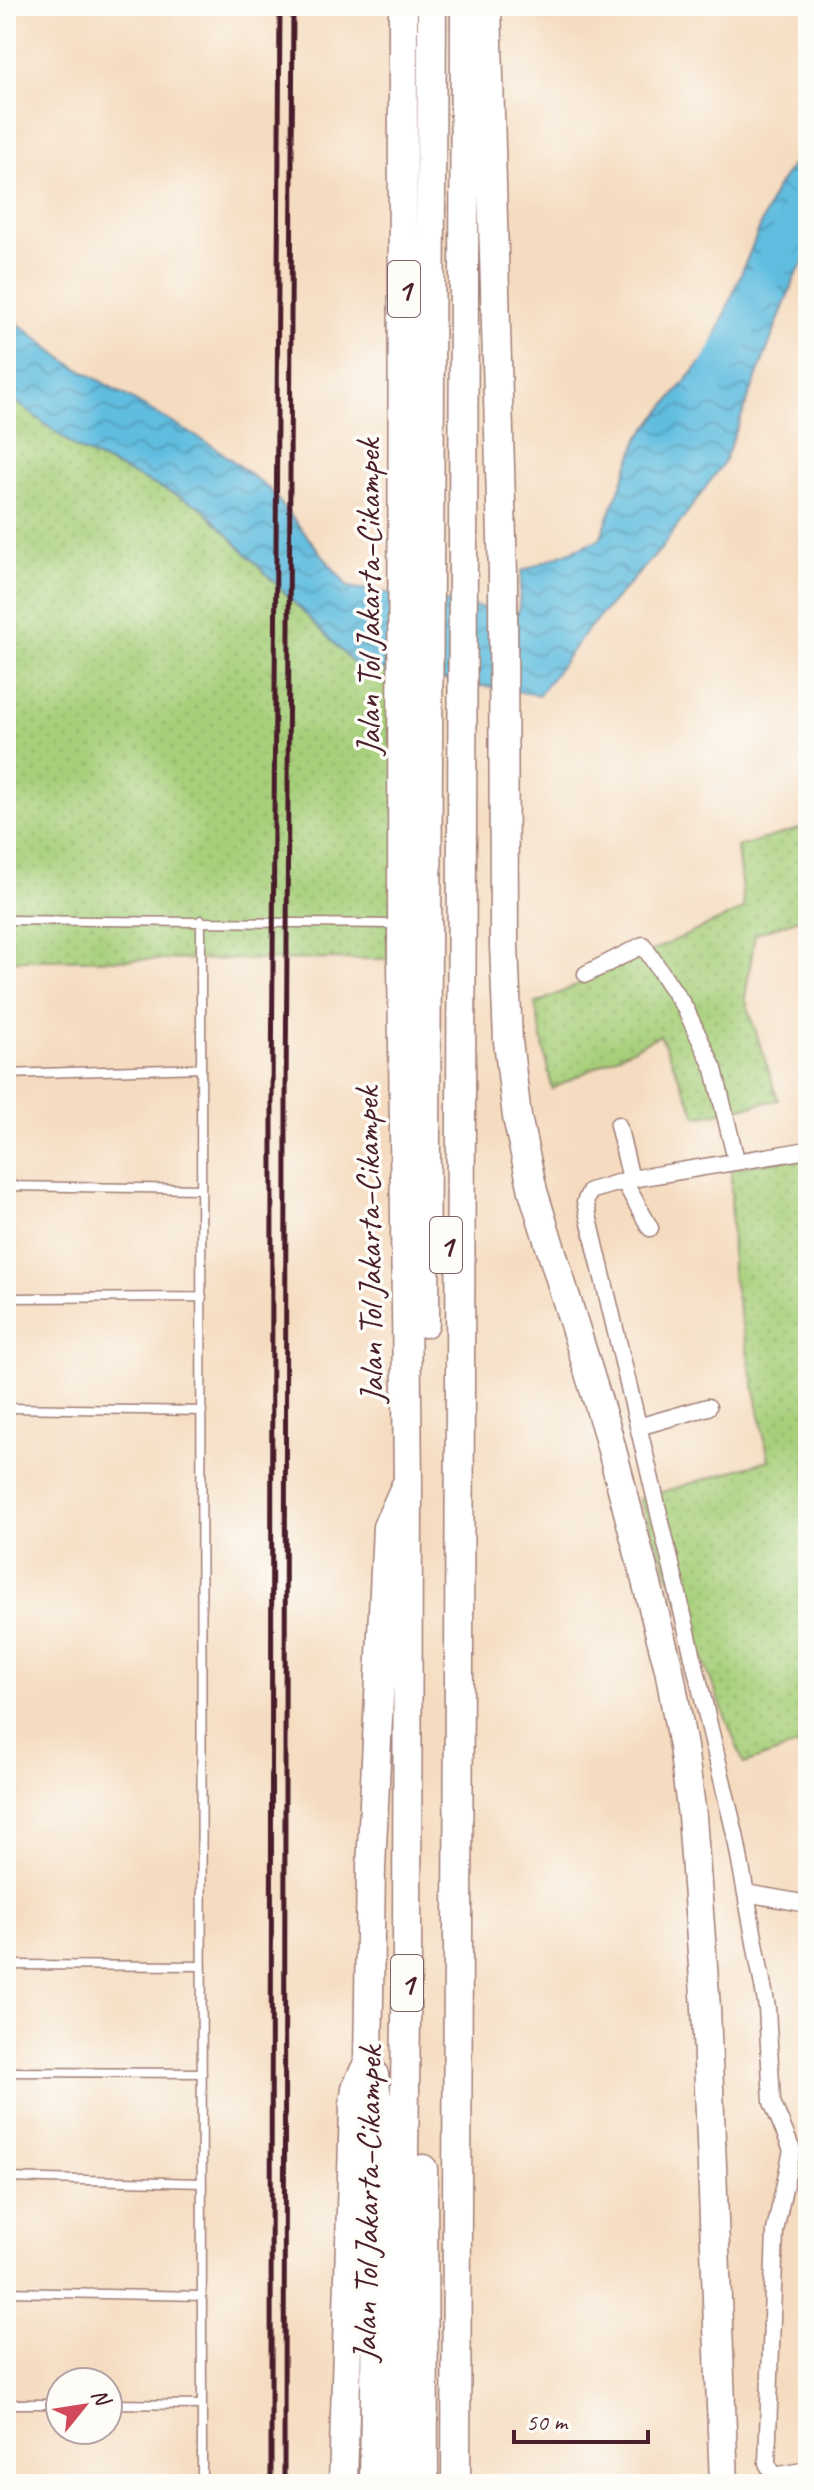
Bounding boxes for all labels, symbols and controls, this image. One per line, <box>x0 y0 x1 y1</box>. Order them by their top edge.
road number: 1 <box>388 261 420 317</box>
street label: Jalan Tol Jakarta–Cikampek <box>347 437 390 757</box>
street label: Jalan Tol Jakarta–Cikampek <box>345 1084 393 1405</box>
road number: 1 <box>430 1217 462 1273</box>
road number: 1 <box>391 1955 423 2011</box>
street label: Jalan Tol Jakarta–Cikampek <box>343 2043 391 2364</box>
north arrow <box>44 2366 124 2446</box>
text: N <box>85 2384 118 2412</box>
scale bar <box>514 2394 648 2444</box>
text: 50 m <box>526 2407 569 2437</box>

